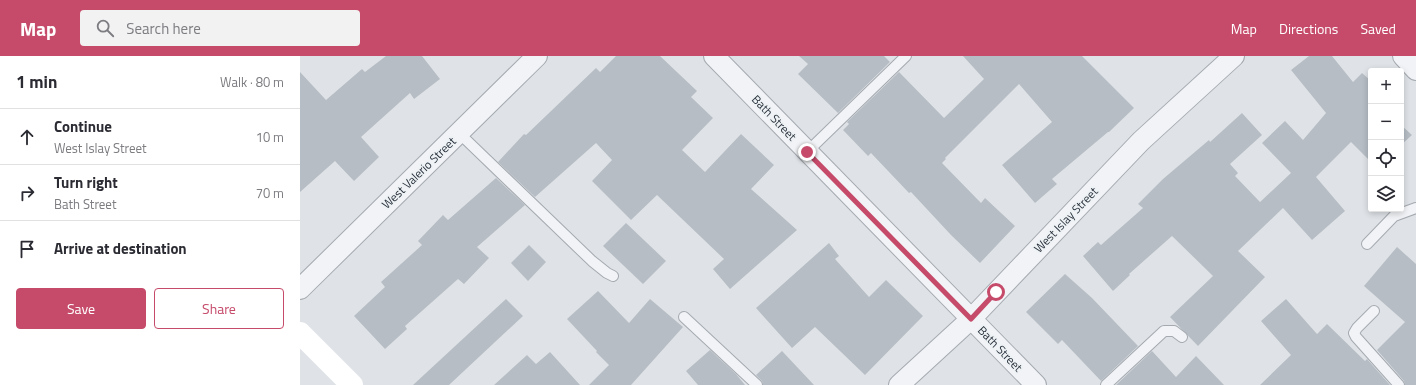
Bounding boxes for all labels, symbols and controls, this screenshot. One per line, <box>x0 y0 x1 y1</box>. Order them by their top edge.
search box <box>80 10 360 46</box>
text: Map <box>20 14 56 43</box>
icon: search <box>94 17 116 39</box>
text: Search here <box>126 17 201 40</box>
text: Map <box>1231 18 1257 39</box>
text: Directions <box>1279 18 1338 39</box>
text: Saved <box>1360 18 1396 39</box>
map controls <box>1368 68 1404 212</box>
button: + <box>1368 68 1404 104</box>
text: 1 min <box>16 69 57 95</box>
text: Walk · 80 m <box>220 72 284 92</box>
street label: Bath Street <box>748 90 802 146</box>
button: − <box>1368 104 1404 140</box>
text: Continue <box>54 115 112 138</box>
icon: ahead <box>16 126 38 148</box>
text: 10 m <box>256 127 284 147</box>
street label: West Valerio Street <box>377 132 461 213</box>
text: West Islay Street <box>54 138 147 158</box>
button: locate <box>1368 140 1404 176</box>
route end <box>798 143 816 161</box>
text: Turn right <box>54 171 118 194</box>
button: layers <box>1368 176 1404 212</box>
icon: right <box>16 182 38 204</box>
street label: West Islay Street <box>1029 182 1103 257</box>
text: 70 m <box>256 183 284 203</box>
text: Bath Street <box>54 194 116 214</box>
text: Arrive at destination <box>54 237 187 260</box>
icon: arrive <box>16 238 38 260</box>
route start <box>987 283 1005 301</box>
button: Save <box>16 288 146 329</box>
button: Share <box>154 288 284 329</box>
street label: Bath Street <box>974 321 1028 377</box>

